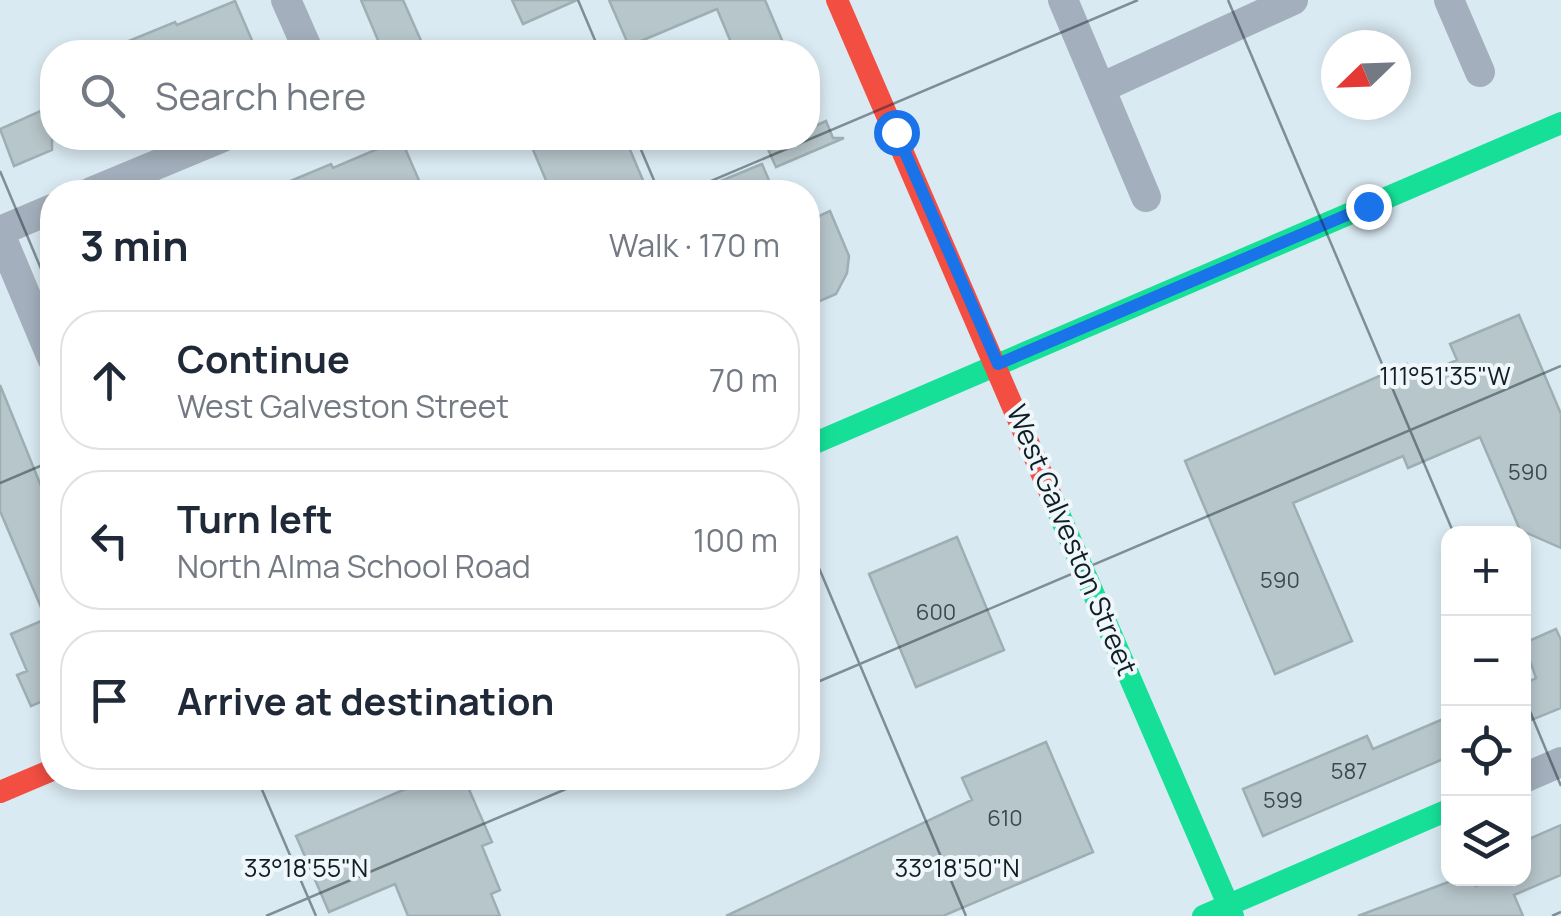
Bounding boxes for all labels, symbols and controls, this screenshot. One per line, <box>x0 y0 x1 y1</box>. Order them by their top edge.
north arrow <box>1321 30 1411 120</box>
search box <box>40 40 820 150</box>
icon: search <box>75 68 130 123</box>
text: Search here <box>155 69 366 121</box>
route start <box>874 110 920 156</box>
route end <box>1346 184 1392 230</box>
text: 3 min <box>80 216 189 274</box>
text: Walk · 170 m <box>609 223 780 267</box>
text: Continue <box>177 332 350 384</box>
icon: ahead <box>82 353 137 408</box>
text: 70 m <box>709 358 778 402</box>
text: 111°51'35"W <box>1379 358 1511 393</box>
text: West Galveston Street <box>177 384 509 428</box>
street label: West Galveston Street <box>999 398 1147 681</box>
house number: 590 <box>1508 457 1548 487</box>
text: Turn left <box>177 492 333 544</box>
icon: left <box>82 513 137 568</box>
text: 100 m <box>693 518 778 562</box>
map controls <box>1441 526 1531 886</box>
button: + <box>1441 526 1531 616</box>
text: North Alma School Road <box>177 544 531 588</box>
house number: 590 <box>1260 565 1300 595</box>
house number: 600 <box>916 597 956 627</box>
button: − <box>1441 616 1531 706</box>
icon: arrive <box>82 673 137 728</box>
text: Arrive at destination <box>177 674 554 726</box>
button: locate <box>1441 706 1531 796</box>
house number: 587 <box>1331 756 1367 786</box>
house number: 599 <box>1263 785 1303 815</box>
button: layers <box>1441 796 1531 886</box>
house number: 610 <box>987 803 1023 833</box>
text: 33°18'55"N <box>244 850 368 885</box>
text: 33°18'50"N <box>894 850 1020 885</box>

